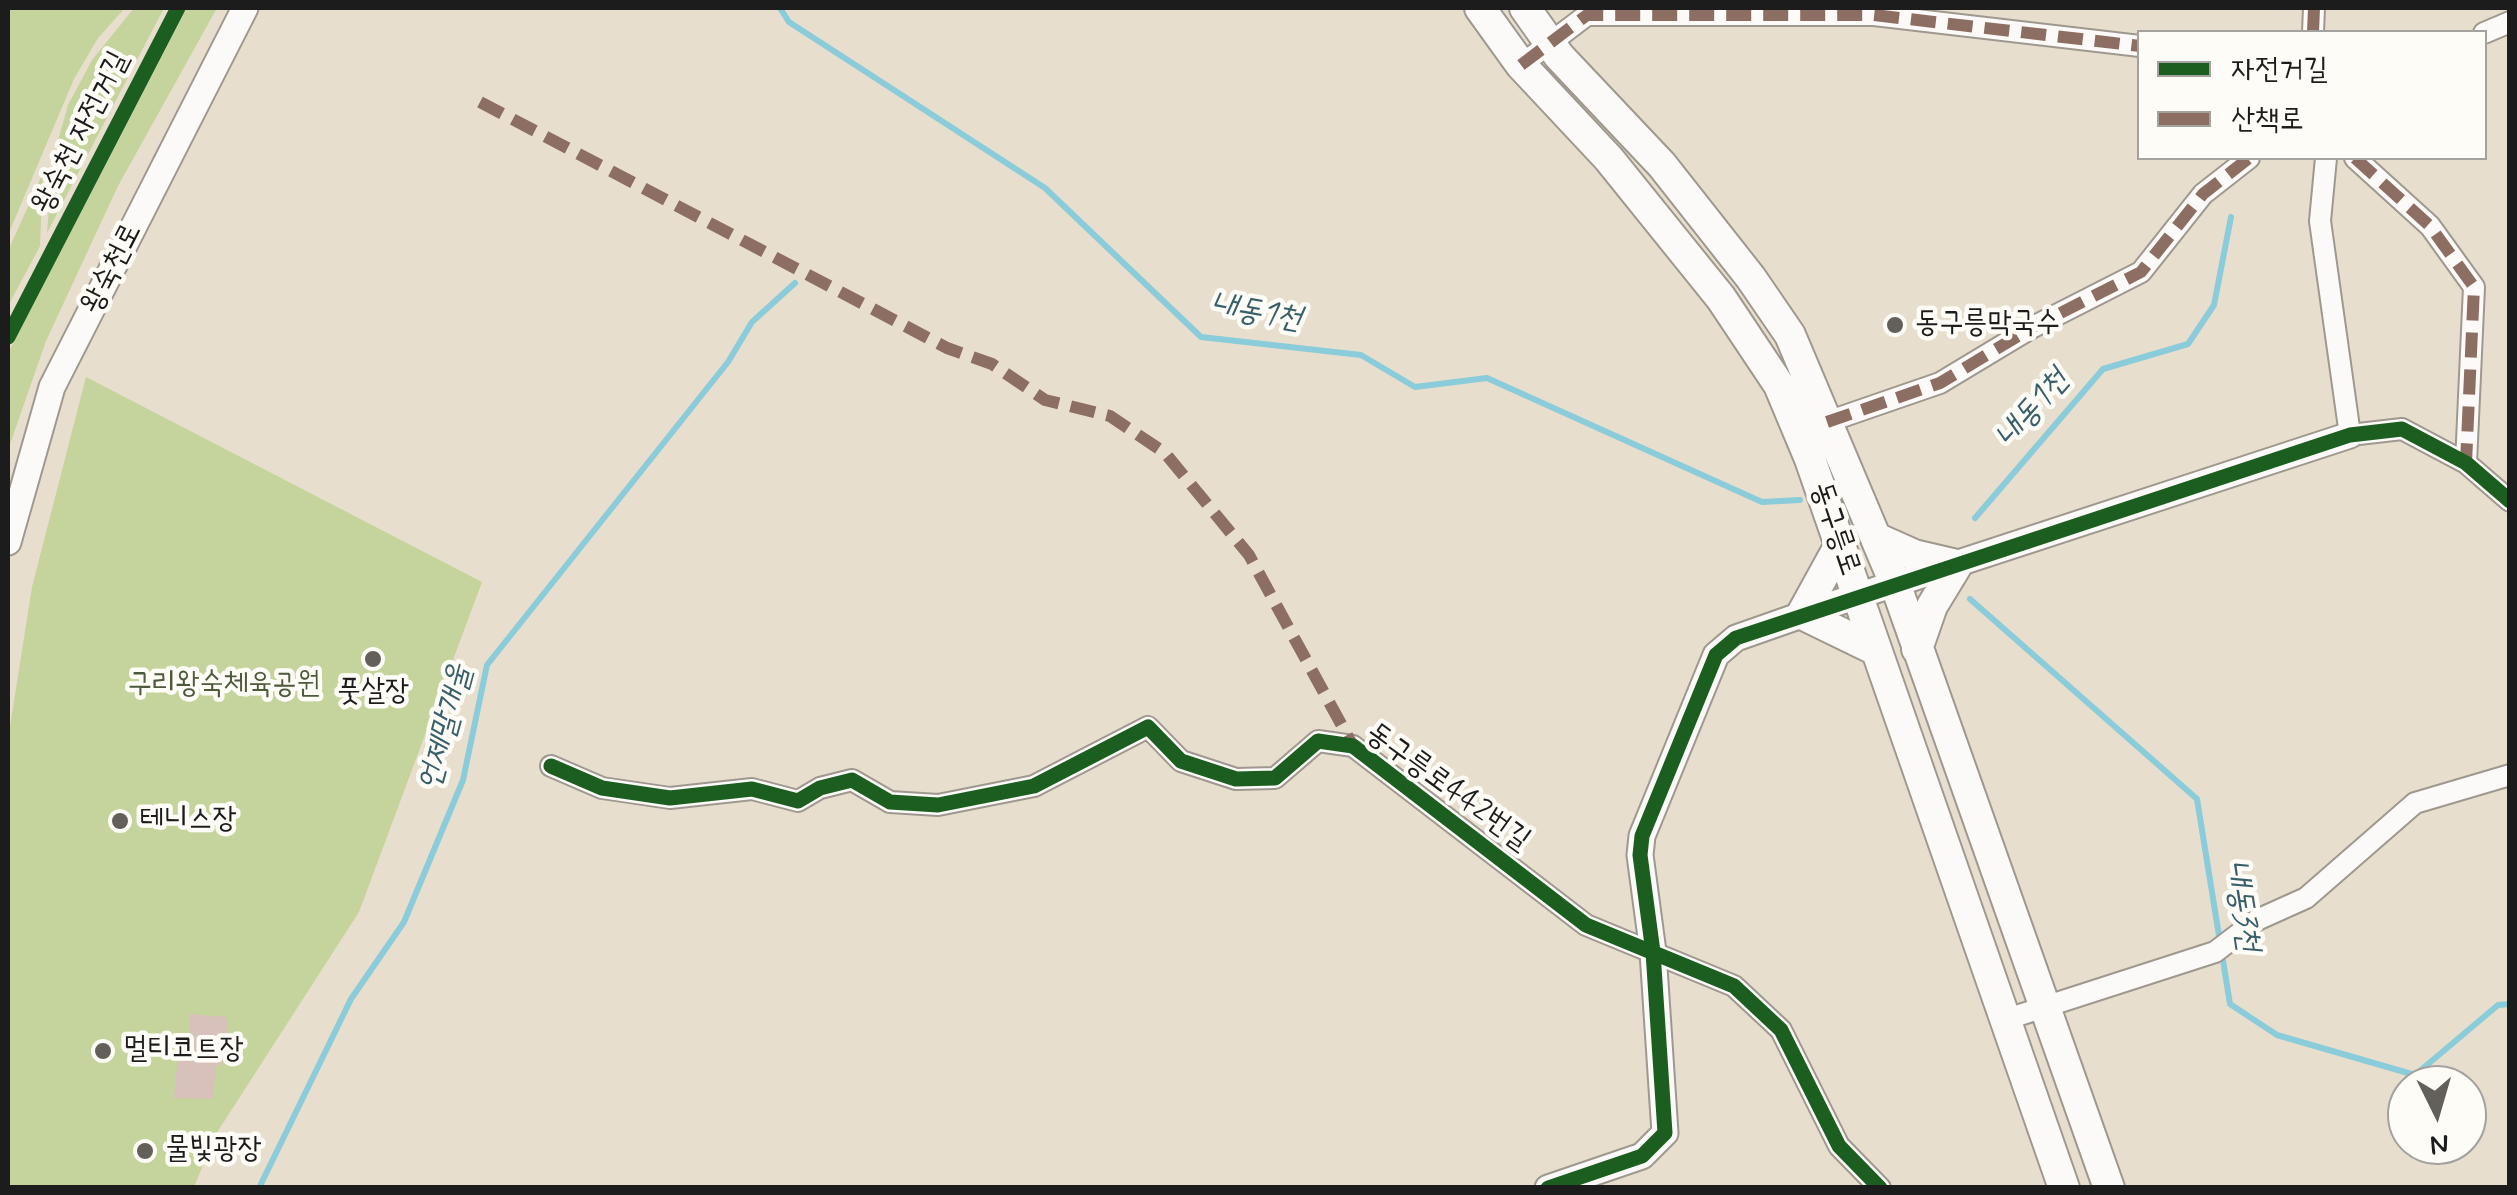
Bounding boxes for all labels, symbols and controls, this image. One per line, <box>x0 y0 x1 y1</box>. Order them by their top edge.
legend <box>2137 30 2487 160</box>
street label: 왕숙천 자전거길 <box>26 46 138 220</box>
text: 자전거길 <box>2231 50 2328 89</box>
text: 산책로 <box>2231 100 2303 139</box>
street label: 왕숙천로 <box>75 218 151 320</box>
water label: 내동1천 <box>1208 287 1304 341</box>
place label: 동구릉막국수 <box>1915 307 2060 343</box>
marker: 동구릉막국수 <box>1884 314 1906 336</box>
water label: 내동1천 <box>1989 363 2079 457</box>
street label: 동구릉로 <box>1801 477 1867 581</box>
marker: 풋살장 <box>362 648 384 670</box>
water label: 언제말개울 <box>412 661 482 795</box>
park label: 구리왕숙체육공원 <box>127 668 321 704</box>
place label: 풋살장 <box>337 675 409 711</box>
street label: 동구릉로442번길 <box>1358 716 1536 860</box>
place label: 테니스장 <box>140 803 237 839</box>
marker: 테니스장 <box>109 810 131 832</box>
water label: 내동3천 <box>2214 858 2266 954</box>
place label: 멀티코트장 <box>123 1033 244 1069</box>
marker: 멀티코트장 <box>92 1040 114 1062</box>
north arrow <box>2387 1065 2487 1165</box>
text: N <box>2429 1124 2450 1163</box>
place label: 물빛광장 <box>165 1133 262 1169</box>
marker: 물빛광장 <box>134 1140 156 1162</box>

